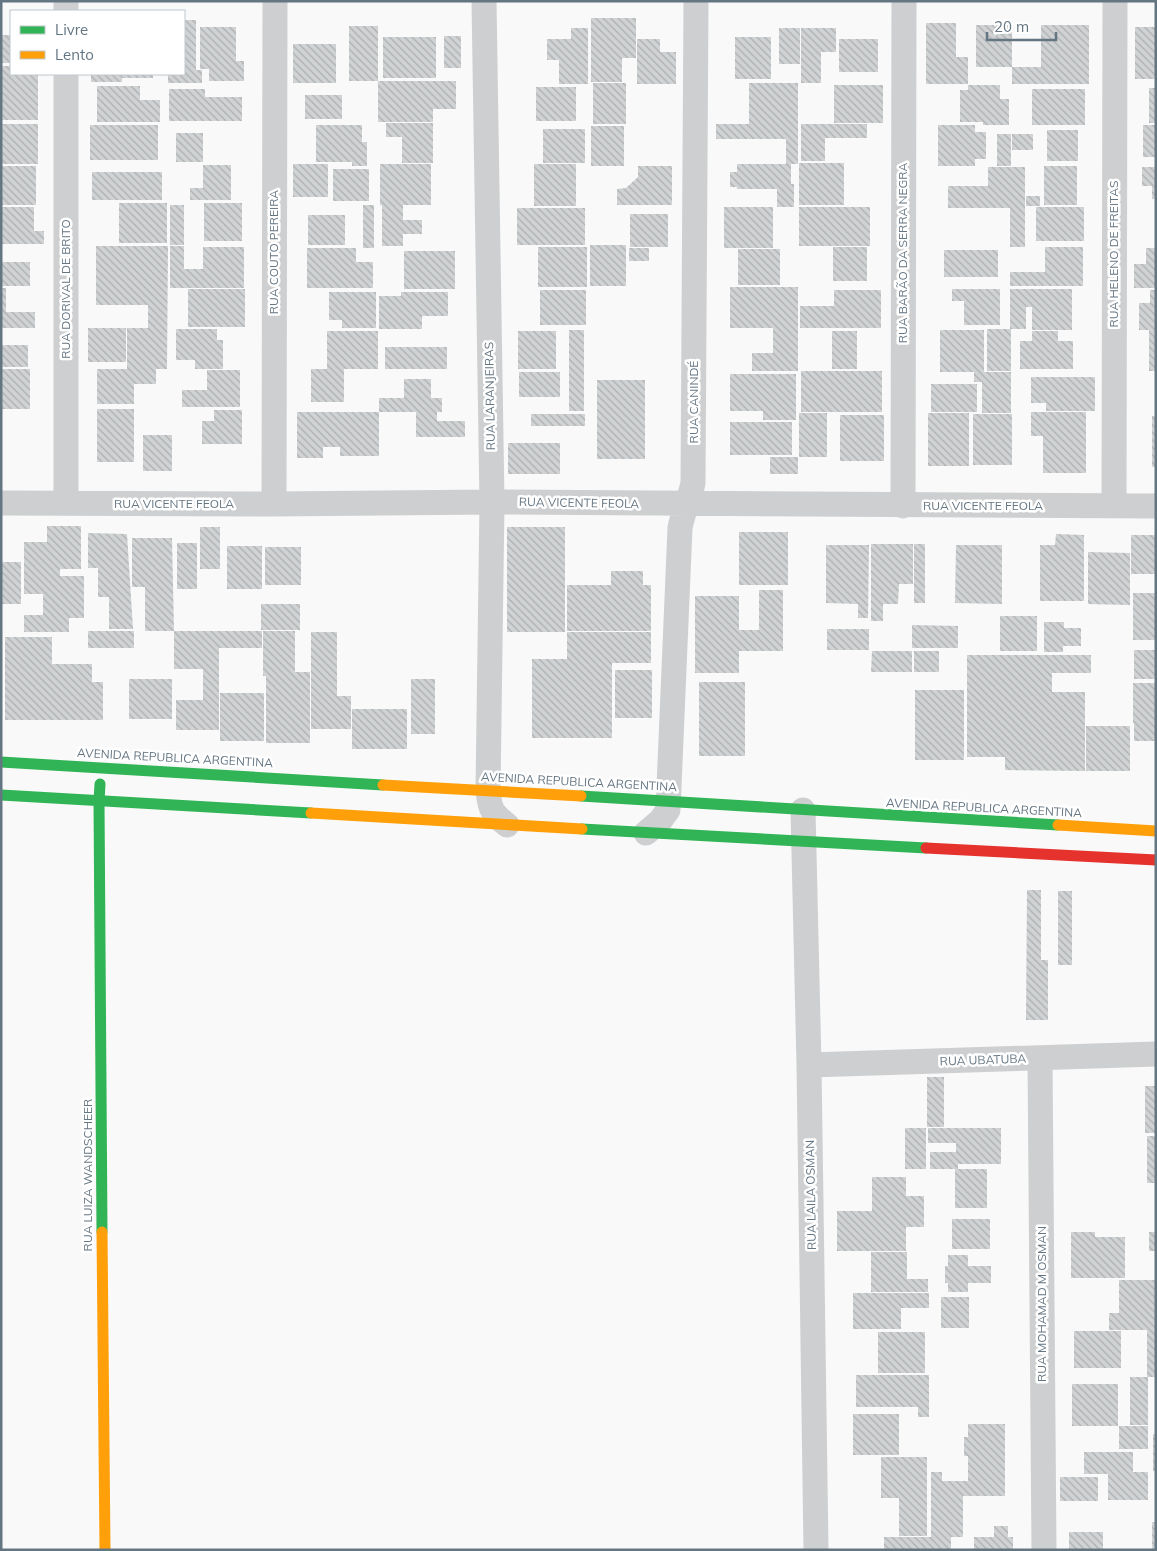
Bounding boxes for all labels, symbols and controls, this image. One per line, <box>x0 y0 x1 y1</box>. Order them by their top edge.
legend <box>10 10 185 75</box>
scale bar <box>987 10 1056 42</box>
text: 20 m <box>994 17 1029 36</box>
text: Livre <box>55 20 88 39</box>
text: Lento <box>55 45 94 64</box>
street label: RUA BARÃO DA SERRA NEGRA <box>895 163 910 343</box>
street label: RUA HELENO DE FREITAS <box>1106 180 1121 328</box>
street label: RUA COUTO PEREIRA <box>266 190 281 314</box>
street label: RUA DORIVAL DE BRITO <box>58 219 73 359</box>
street label: RUA LARANJEIRAS <box>481 342 498 450</box>
street label: RUA CANINDÉ <box>686 361 701 443</box>
street label: RUA VICENTE FEOLA <box>519 494 639 511</box>
street label: RUA VICENTE FEOLA <box>114 496 234 511</box>
street label: RUA VICENTE FEOLA <box>923 498 1043 513</box>
street label: AVENIDA REPUBLICA ARGENTINA <box>77 745 274 770</box>
street label: AVENIDA REPUBLICA ARGENTINA <box>481 769 678 794</box>
street label: AVENIDA REPUBLICA ARGENTINA <box>886 795 1083 820</box>
street label: RUA UBATUBA <box>939 1050 1027 1069</box>
street label: RUA LUIZA WANDSCHEER <box>80 1099 95 1251</box>
street label: RUA LAILA OSMAN <box>802 1140 819 1250</box>
street label: RUA MOHAMAD M OSMAN <box>1034 1226 1049 1382</box>

